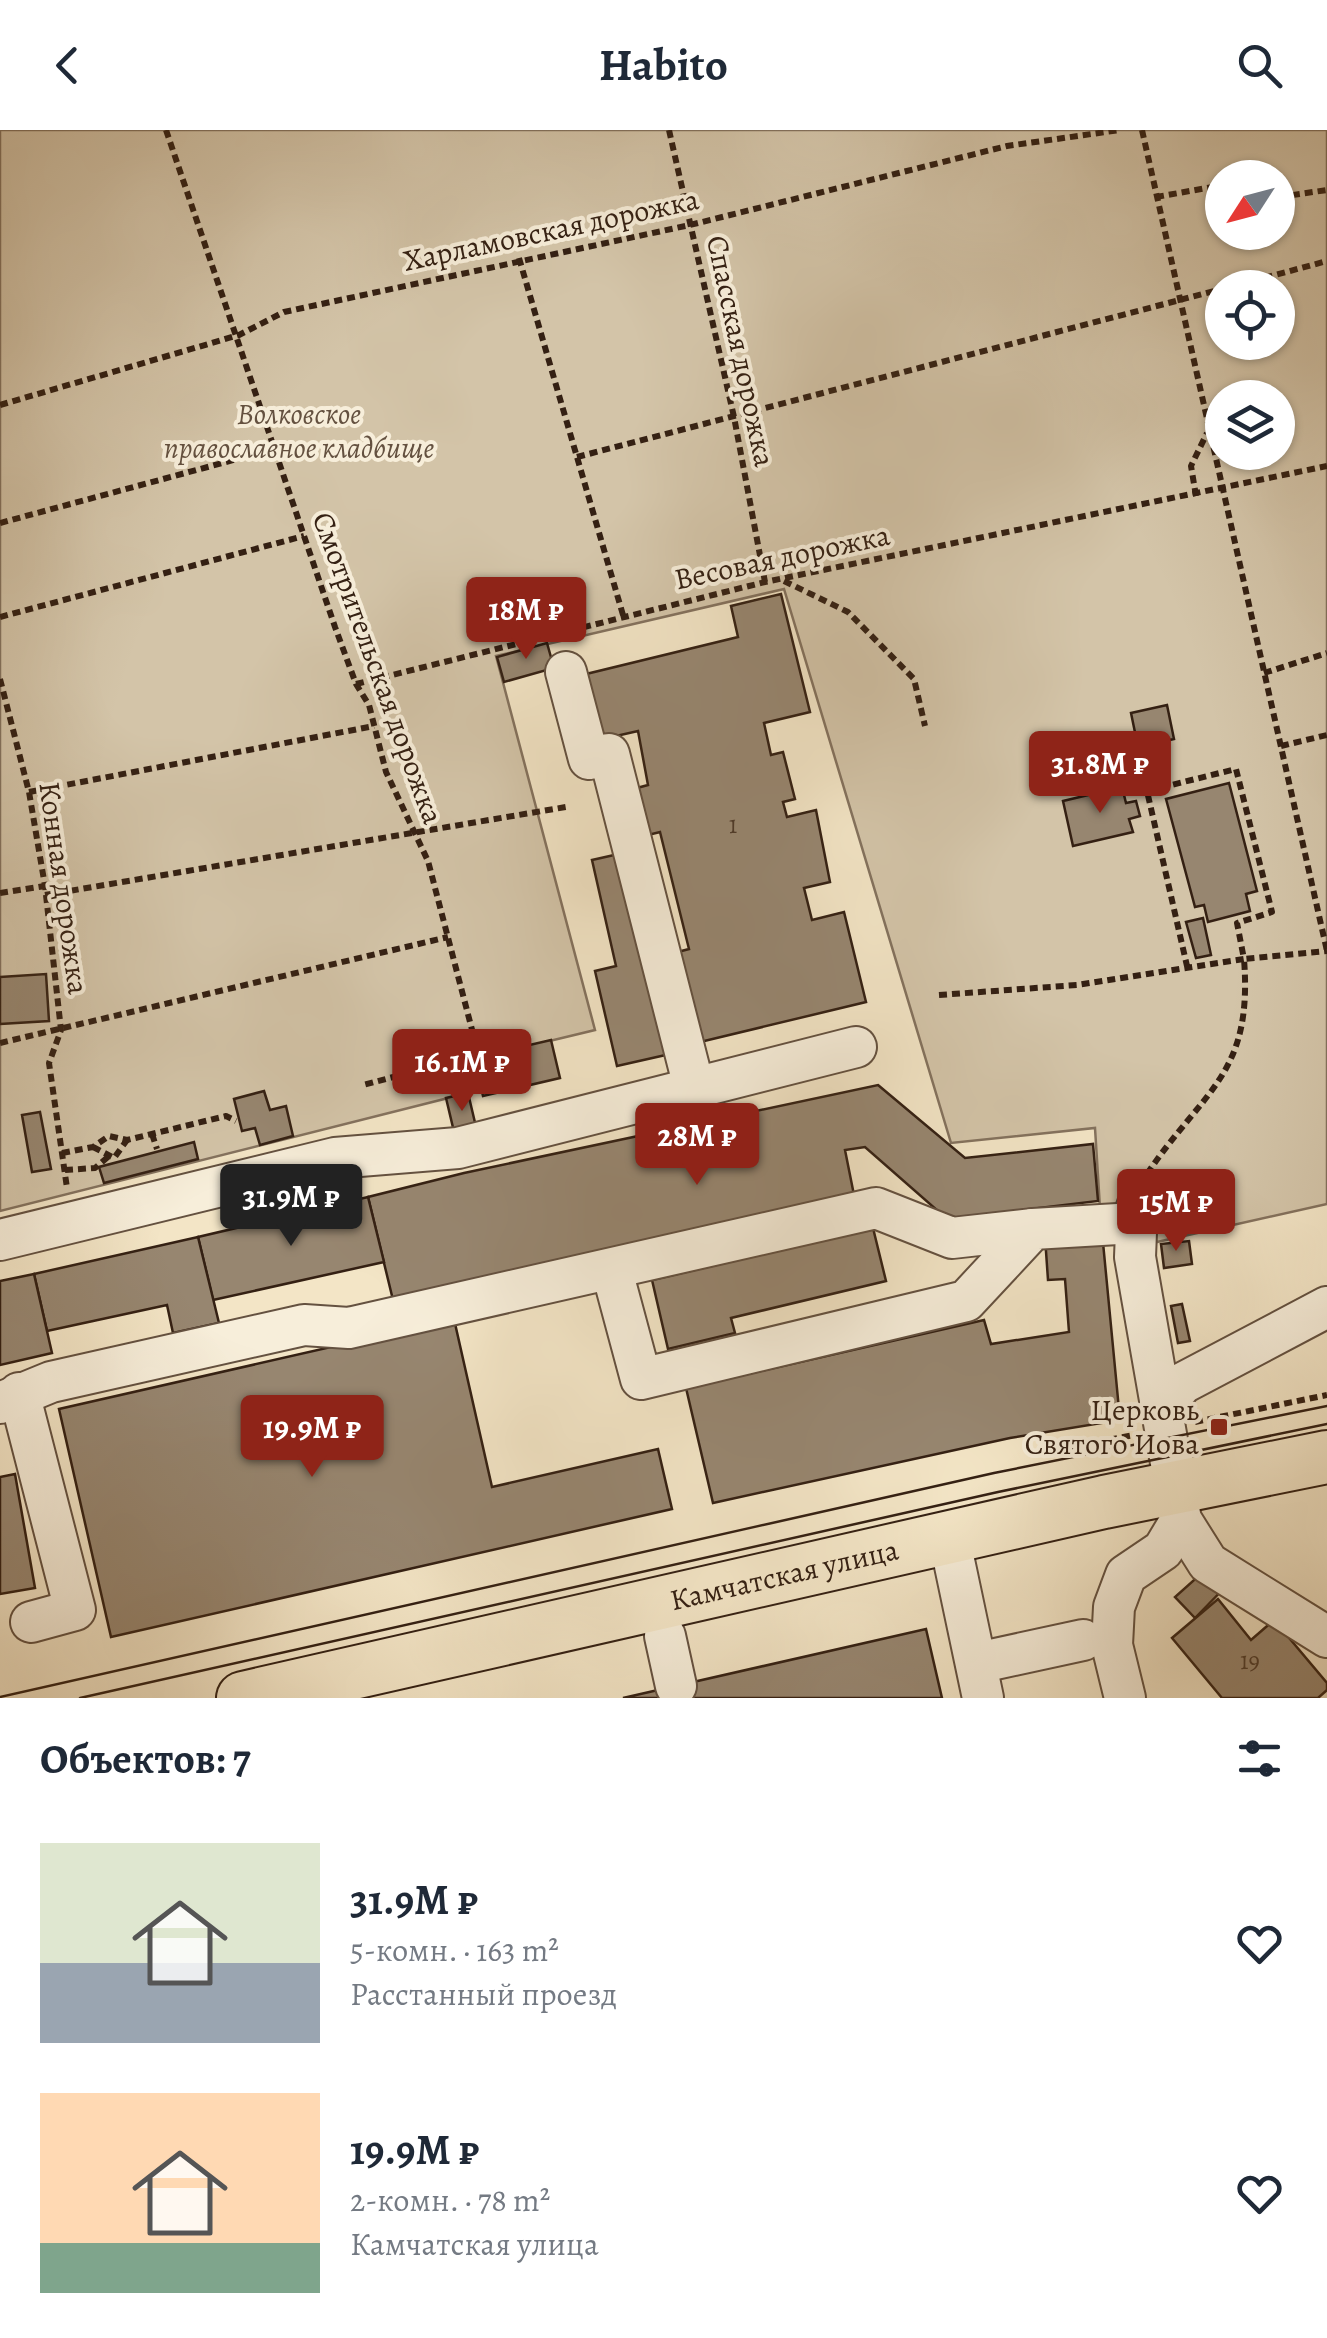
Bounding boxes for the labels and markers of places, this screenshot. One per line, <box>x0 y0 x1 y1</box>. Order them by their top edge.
pin: 18M ₽ <box>456 577 596 662</box>
pin: 31.8M ₽ <box>1008 731 1192 816</box>
pin: 16.1M ₽ <box>370 1029 554 1114</box>
pin: 28M ₽ <box>627 1103 767 1188</box>
pin: 31.9M ₽ <box>199 1164 383 1249</box>
pin: 15M ₽ <box>1106 1169 1246 1254</box>
place label: Церковь Святого Иова <box>1025 1390 1199 1464</box>
pin: 19.9M ₽ <box>220 1395 404 1480</box>
marker: Церковь Святого Иова <box>1208 1416 1230 1438</box>

